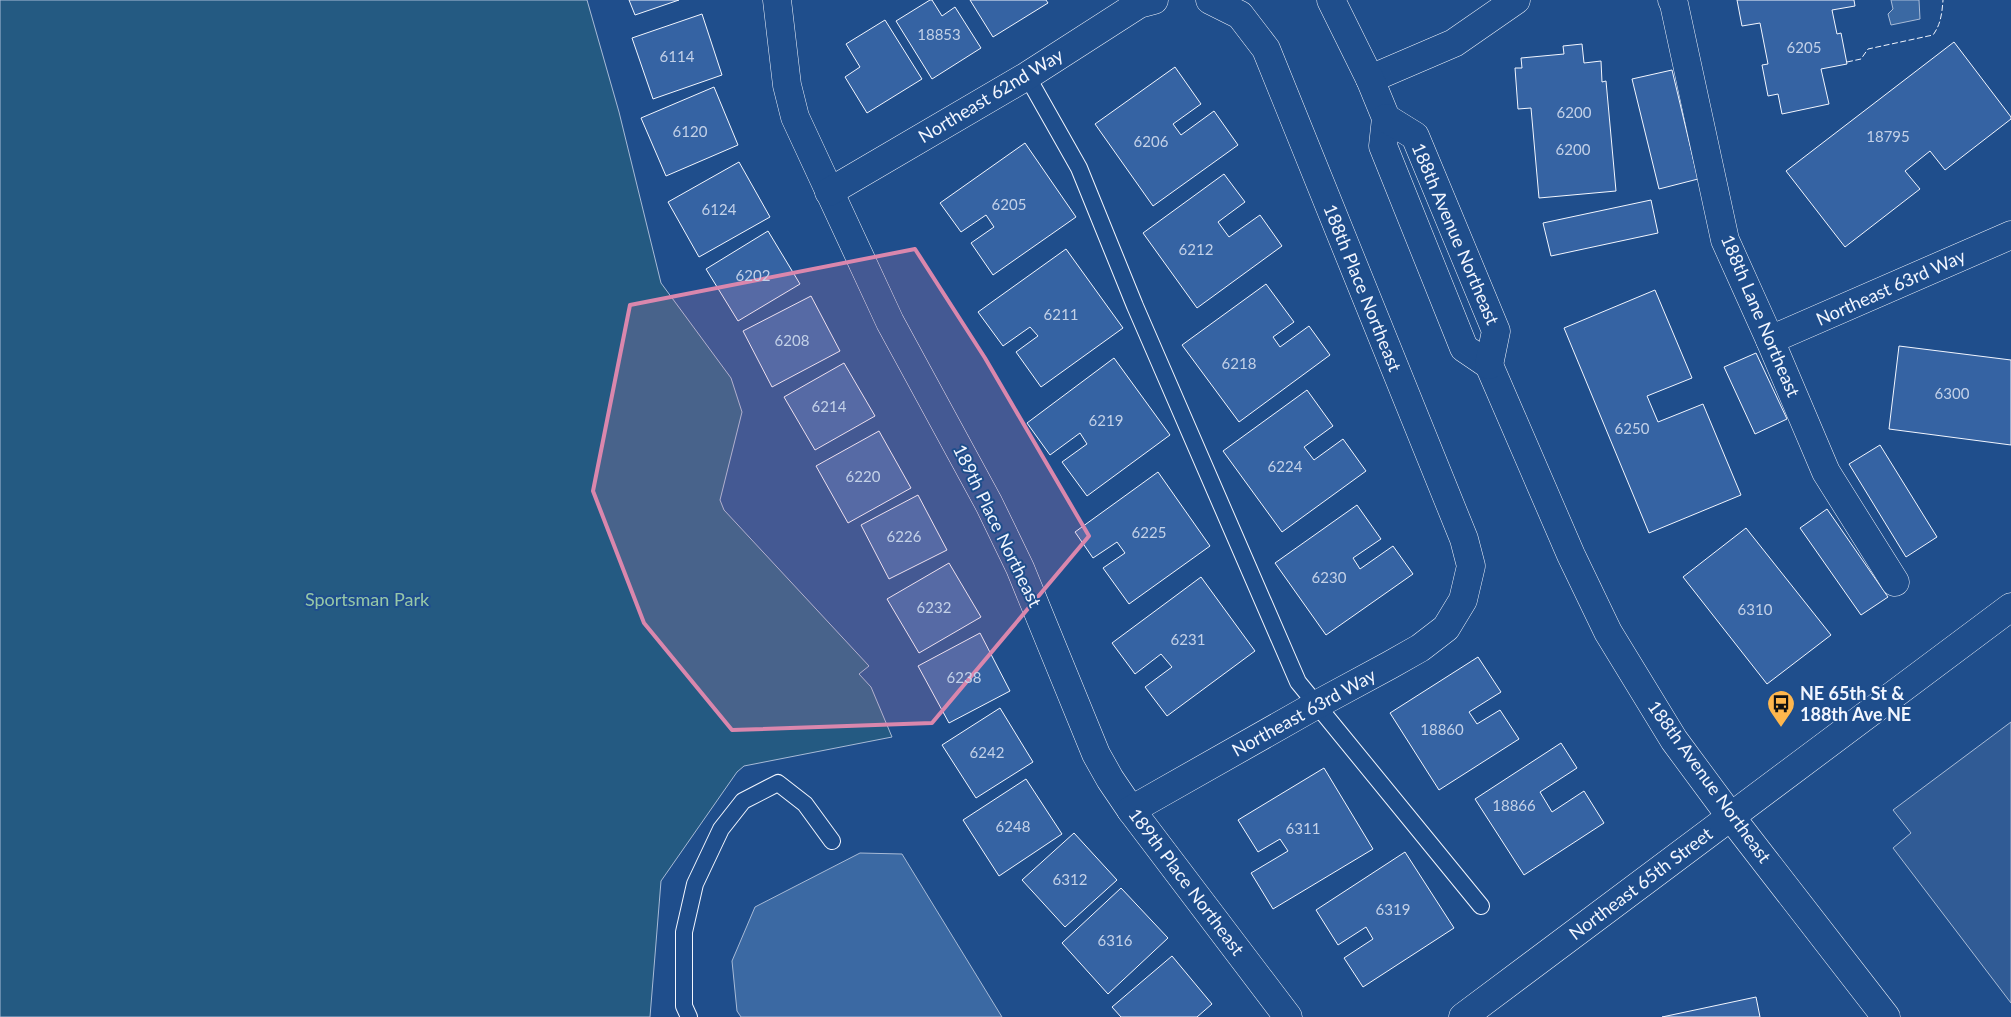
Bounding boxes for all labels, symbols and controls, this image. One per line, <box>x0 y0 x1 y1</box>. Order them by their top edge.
house number: 18853 <box>917 25 961 43</box>
house number: 6205 <box>1787 38 1821 56</box>
street label: Northeast 62nd Way <box>914 43 1067 147</box>
house number: 6114 <box>660 47 695 65</box>
house number: 6200 <box>1557 103 1592 121</box>
house number: 6120 <box>673 122 708 140</box>
house number: 18795 <box>1866 127 1910 145</box>
house number: 6206 <box>1134 132 1169 150</box>
street label: 188th Avenue Northeast <box>1408 139 1504 328</box>
house number: 6200 <box>1556 140 1591 158</box>
house number: 6205 <box>992 195 1026 213</box>
house number: 6124 <box>702 200 737 218</box>
street label: 188th Place Northeast <box>1319 201 1407 375</box>
street label: 188th Lane Northeast <box>1717 231 1805 401</box>
house number: 6212 <box>1179 240 1213 258</box>
street label: Northeast 63rd Way <box>1812 244 1969 330</box>
house number: 6202 <box>736 266 770 284</box>
house number: 6211 <box>1044 305 1078 323</box>
house number: 6208 <box>775 331 809 349</box>
house number: 6218 <box>1222 354 1256 372</box>
house number: 6300 <box>1935 384 1970 402</box>
house number: 6214 <box>812 397 847 415</box>
house number: 6219 <box>1089 411 1123 429</box>
house number: 6250 <box>1615 419 1650 437</box>
street label: 189th Place Northeast <box>949 441 1047 611</box>
house number: 6224 <box>1268 457 1303 475</box>
house number: 6220 <box>846 467 881 485</box>
house number: 6225 <box>1132 523 1166 541</box>
house number: 6226 <box>887 527 922 545</box>
house number: 6230 <box>1312 568 1347 586</box>
park label: Sportsman Park <box>305 588 430 610</box>
house number: 6232 <box>917 598 951 616</box>
house number: 6310 <box>1738 600 1773 618</box>
house number: 6231 <box>1171 630 1205 648</box>
street label: Northeast 63rd Way <box>1228 663 1380 761</box>
house number: 6238 <box>947 668 981 686</box>
place label: NE 65th St & 188th Ave NE <box>1800 682 1911 725</box>
bus stop icon: NE 65th St & 188th Ave NE <box>1766 689 1796 728</box>
street label: 188th Avenue Northeast <box>1643 696 1776 867</box>
house number: 18860 <box>1420 720 1464 738</box>
house number: 6242 <box>970 743 1004 761</box>
house number: 18866 <box>1492 796 1536 814</box>
street label: 189th Place Northeast <box>1124 804 1250 960</box>
house number: 6248 <box>996 817 1030 835</box>
house number: 6311 <box>1286 819 1320 837</box>
street label: Northeast 65th Street <box>1565 822 1717 944</box>
house number: 6312 <box>1053 870 1087 888</box>
house number: 6319 <box>1376 900 1410 918</box>
house number: 6316 <box>1098 931 1133 949</box>

